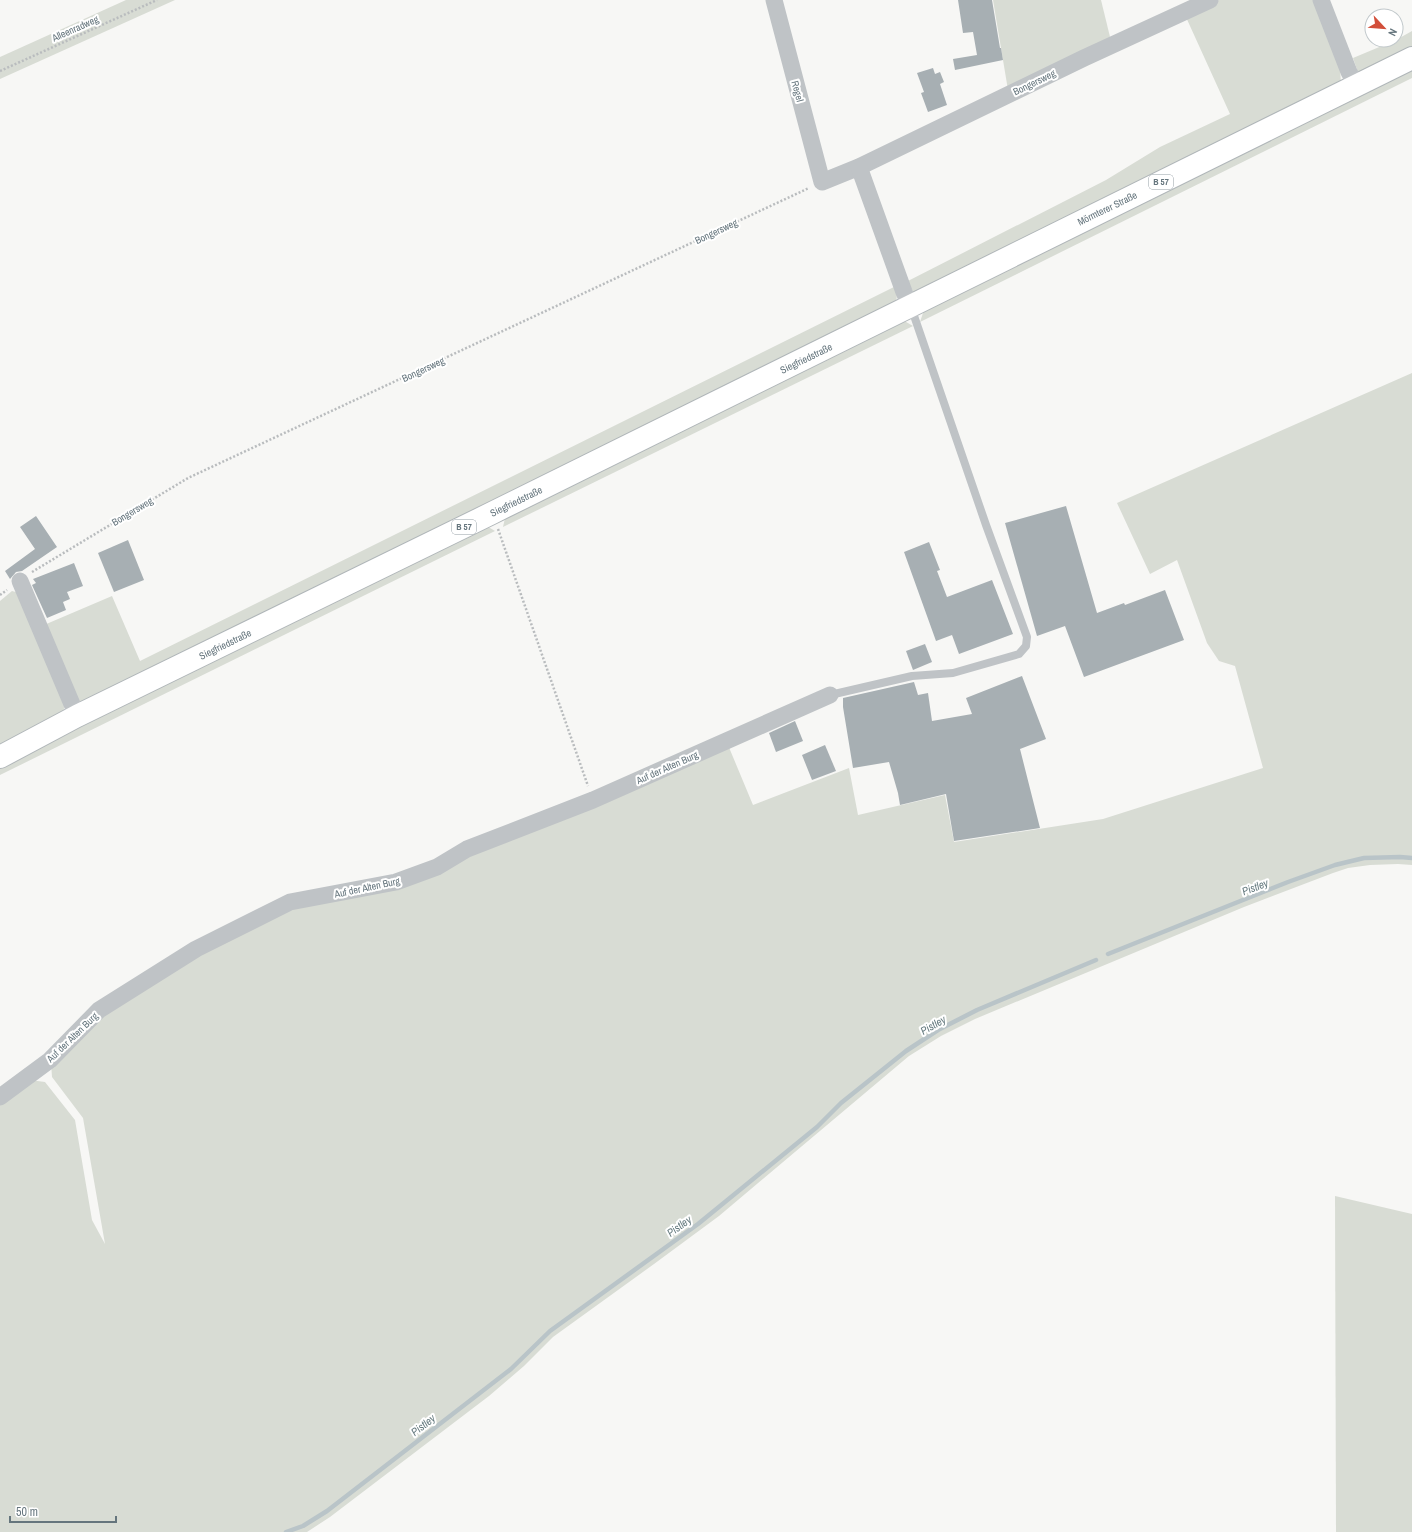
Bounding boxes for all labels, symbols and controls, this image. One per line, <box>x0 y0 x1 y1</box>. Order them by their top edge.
north arrow <box>1364 8 1404 48</box>
street label: Alleenradweg <box>49 12 101 45</box>
text: N <box>1385 26 1401 38</box>
street label: Bongersweg <box>1011 66 1058 98</box>
street label: Regel <box>788 79 807 103</box>
road number: B 57 <box>1149 175 1173 189</box>
street label: Mörmterer Straße <box>1075 188 1140 228</box>
street label: Bongersweg <box>693 216 740 247</box>
street label: Siegfriedstraße <box>778 340 835 377</box>
street label: Bongersweg <box>400 354 447 385</box>
street label: Siegfriedstraße <box>488 483 545 520</box>
street label: Bongersweg <box>109 494 156 529</box>
road number: B 57 <box>452 520 476 534</box>
street label: Siegfriedstraße <box>197 626 254 663</box>
street label: Auf der Alten Burg <box>633 748 701 787</box>
street label: Auf der Alten Burg <box>332 874 401 901</box>
water label: Pistley <box>1240 875 1271 898</box>
street label: Auf der Alten Burg <box>43 1009 101 1066</box>
water label: Pistley <box>918 1012 949 1038</box>
water label: Pistley <box>664 1212 694 1240</box>
water label: Pistley <box>408 1411 438 1439</box>
scale bar <box>10 1498 116 1524</box>
text: 50 m <box>16 1504 38 1520</box>

